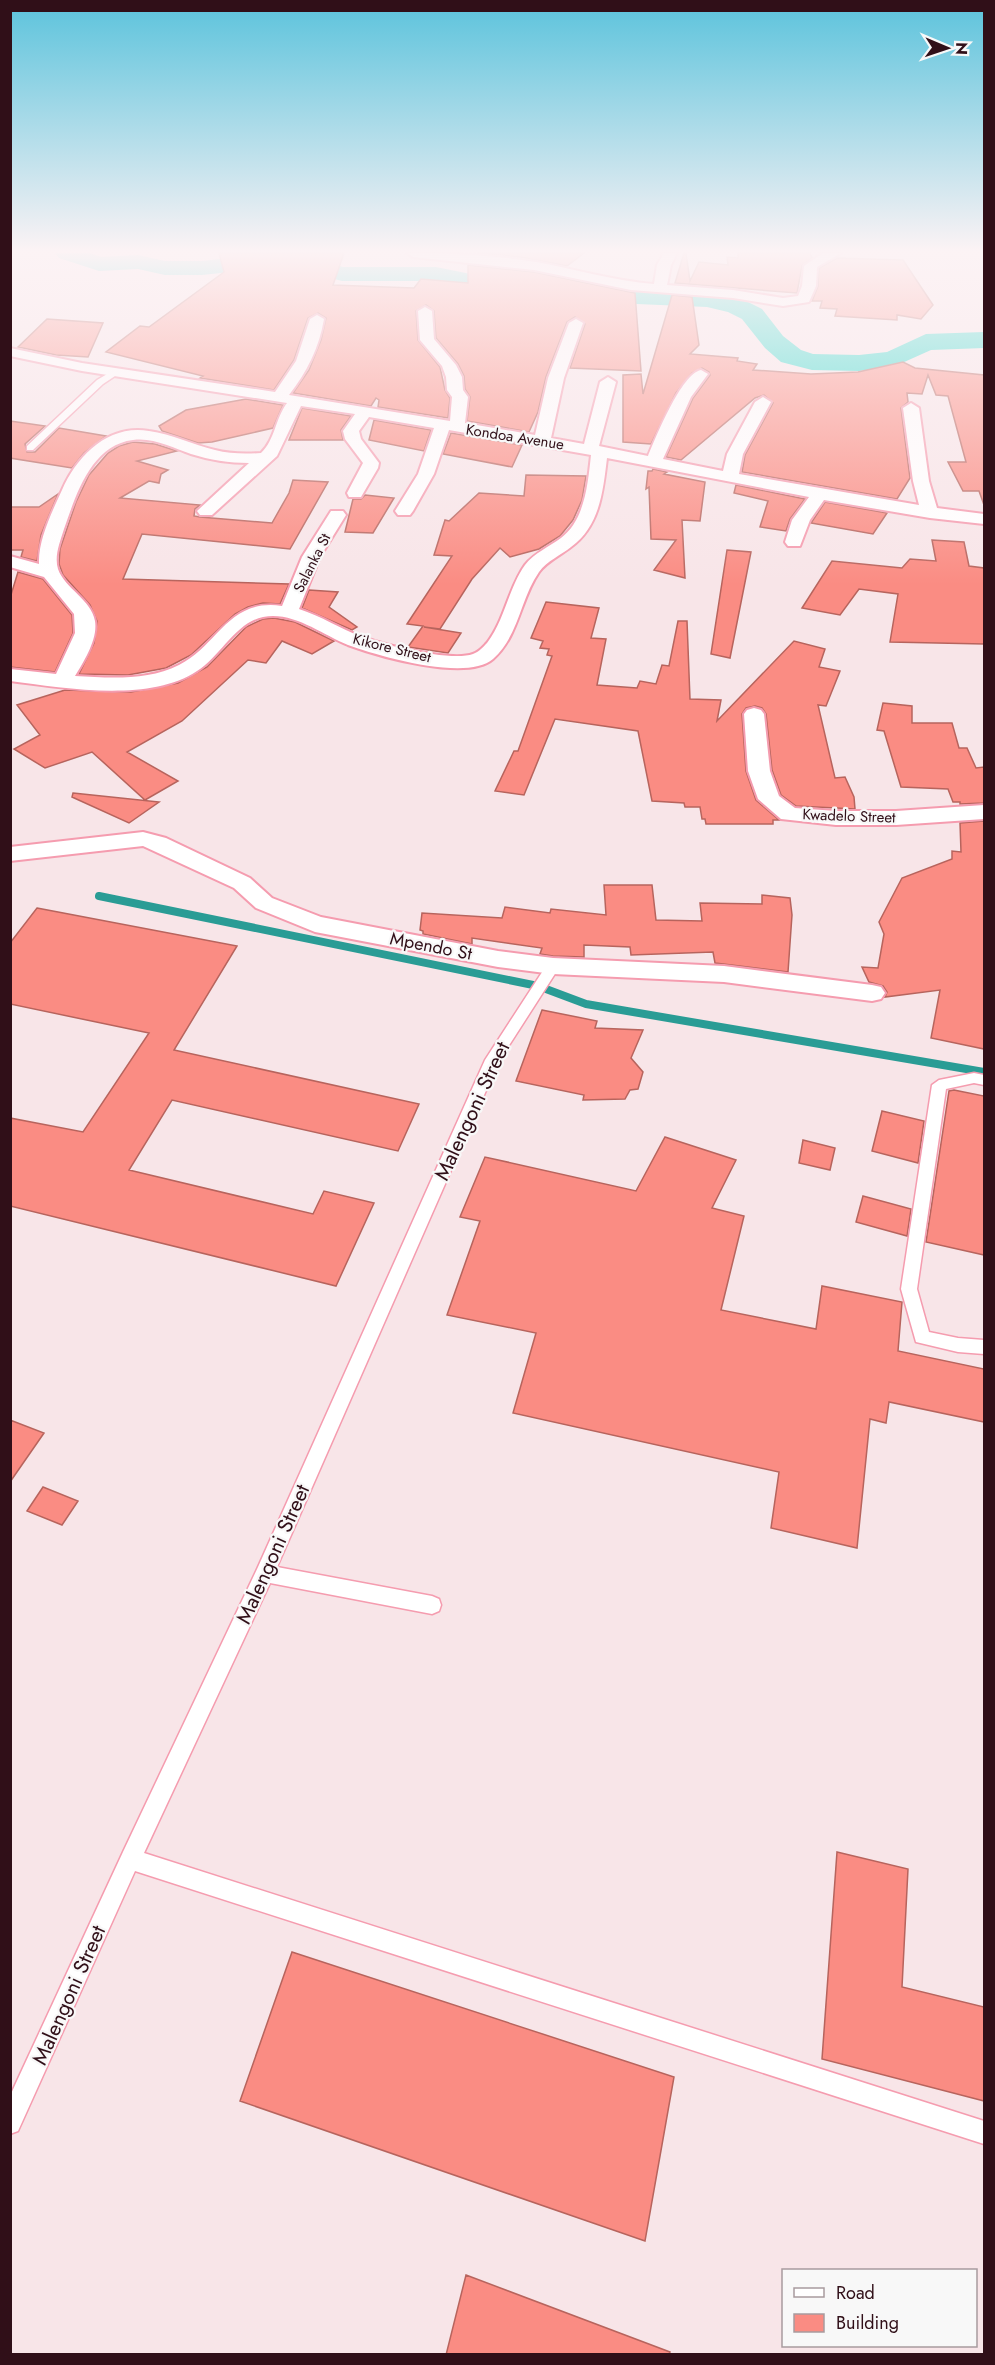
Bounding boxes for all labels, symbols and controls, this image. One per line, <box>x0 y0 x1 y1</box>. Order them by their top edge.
north arrow <box>917 18 977 78</box>
text: N <box>950 42 973 55</box>
street label: Kondoa Avenue <box>464 418 566 456</box>
street label: Salanka St <box>288 529 337 597</box>
street label: Kikore Street <box>351 628 434 668</box>
street label: Kwadelo Street <box>802 803 896 829</box>
street label: Mpendo St <box>388 925 475 967</box>
street label: Malengoni Street <box>427 1037 517 1185</box>
street label: Malengoni Street <box>229 1479 317 1629</box>
street label: Malengoni Street <box>25 1920 113 2070</box>
legend <box>782 2269 977 2347</box>
text: Road <box>836 2280 875 2306</box>
text: Building <box>836 2310 899 2336</box>

